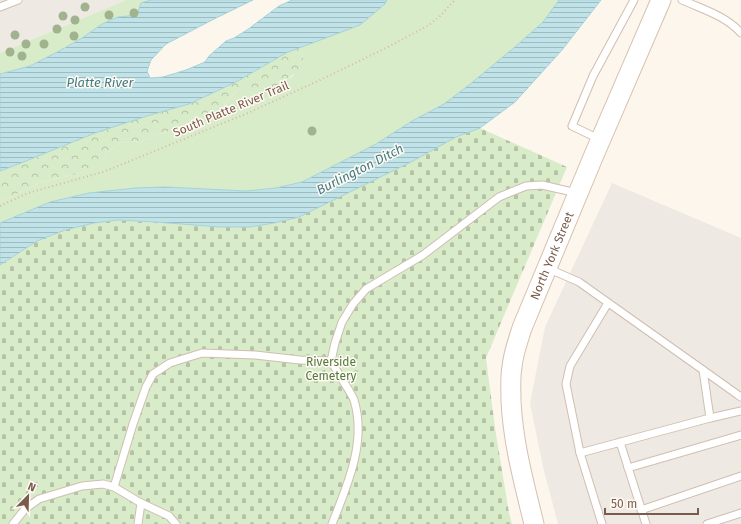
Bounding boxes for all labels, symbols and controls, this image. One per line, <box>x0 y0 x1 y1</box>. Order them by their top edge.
water label: Platte River <box>67 75 134 90</box>
street label: South Platte River Trail <box>171 78 291 140</box>
water label: Burlington Ditch <box>314 141 406 197</box>
street label: North York Street <box>528 209 577 302</box>
park label: Riverside Cemetery <box>305 355 357 383</box>
north arrow <box>8 476 48 516</box>
text: N <box>26 480 38 495</box>
scale bar <box>605 490 698 516</box>
text: 50 m <box>611 497 637 511</box>

